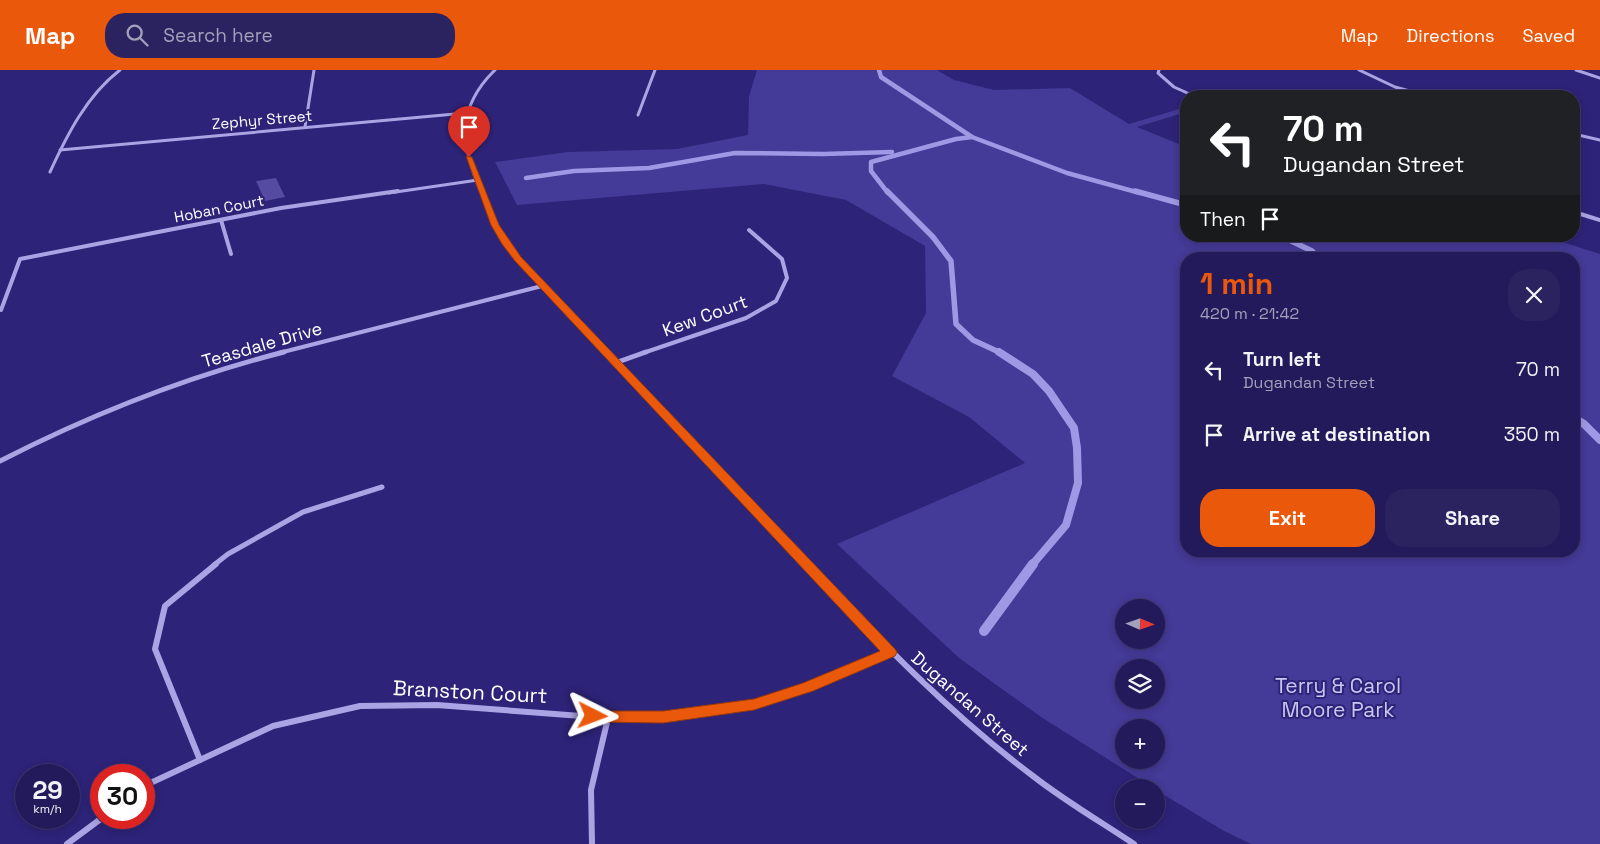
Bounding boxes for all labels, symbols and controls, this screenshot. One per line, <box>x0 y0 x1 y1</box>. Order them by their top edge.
search box <box>105 13 455 58</box>
text: Map <box>25 20 75 51</box>
icon: search <box>123 21 151 49</box>
text: Search here <box>163 23 273 48</box>
text: Map <box>1341 24 1378 47</box>
text: Directions <box>1406 24 1495 47</box>
text: Saved <box>1523 24 1575 47</box>
street label: Zephyr Street <box>211 106 313 133</box>
pin <box>448 106 490 157</box>
text: 70 m <box>1283 107 1364 151</box>
icon: left <box>1200 110 1265 175</box>
icon: arrive <box>455 113 483 141</box>
text: Dugandan Street <box>1283 150 1465 178</box>
street label: Hoban Court <box>172 190 266 227</box>
icon: arrive <box>1256 205 1284 233</box>
text: Then <box>1200 207 1246 232</box>
text: 1 min <box>1200 264 1273 303</box>
button: close <box>1508 269 1560 321</box>
street label: Kew Court <box>659 290 751 342</box>
text: 420 m · 21:42 <box>1200 303 1299 324</box>
street label: Teasdale Drive <box>199 316 325 373</box>
text: Turn left <box>1243 347 1321 372</box>
icon: left <box>1200 356 1228 384</box>
text: 70 m <box>1516 357 1560 382</box>
text: Dugandan Street <box>1243 372 1375 393</box>
icon: arrive <box>1200 421 1228 449</box>
text: Arrive at destination <box>1243 422 1431 447</box>
text: 350 m <box>1504 422 1560 447</box>
button: Exit <box>1200 489 1375 547</box>
button: Share <box>1385 489 1560 547</box>
north arrow <box>1115 599 1165 649</box>
map controls <box>1115 599 1165 829</box>
street label: Dugandan Street <box>907 646 1034 761</box>
button: layers <box>1115 659 1165 709</box>
park label: Terry & Carol Moore Park <box>1275 672 1401 723</box>
street label: Branston Court <box>392 674 548 709</box>
position arrow <box>566 689 618 741</box>
button: + <box>1115 719 1165 769</box>
speed limit sign: 30 <box>90 764 155 829</box>
text: 29 <box>32 774 63 806</box>
button: − <box>1115 779 1165 829</box>
text: km/h <box>33 801 62 817</box>

